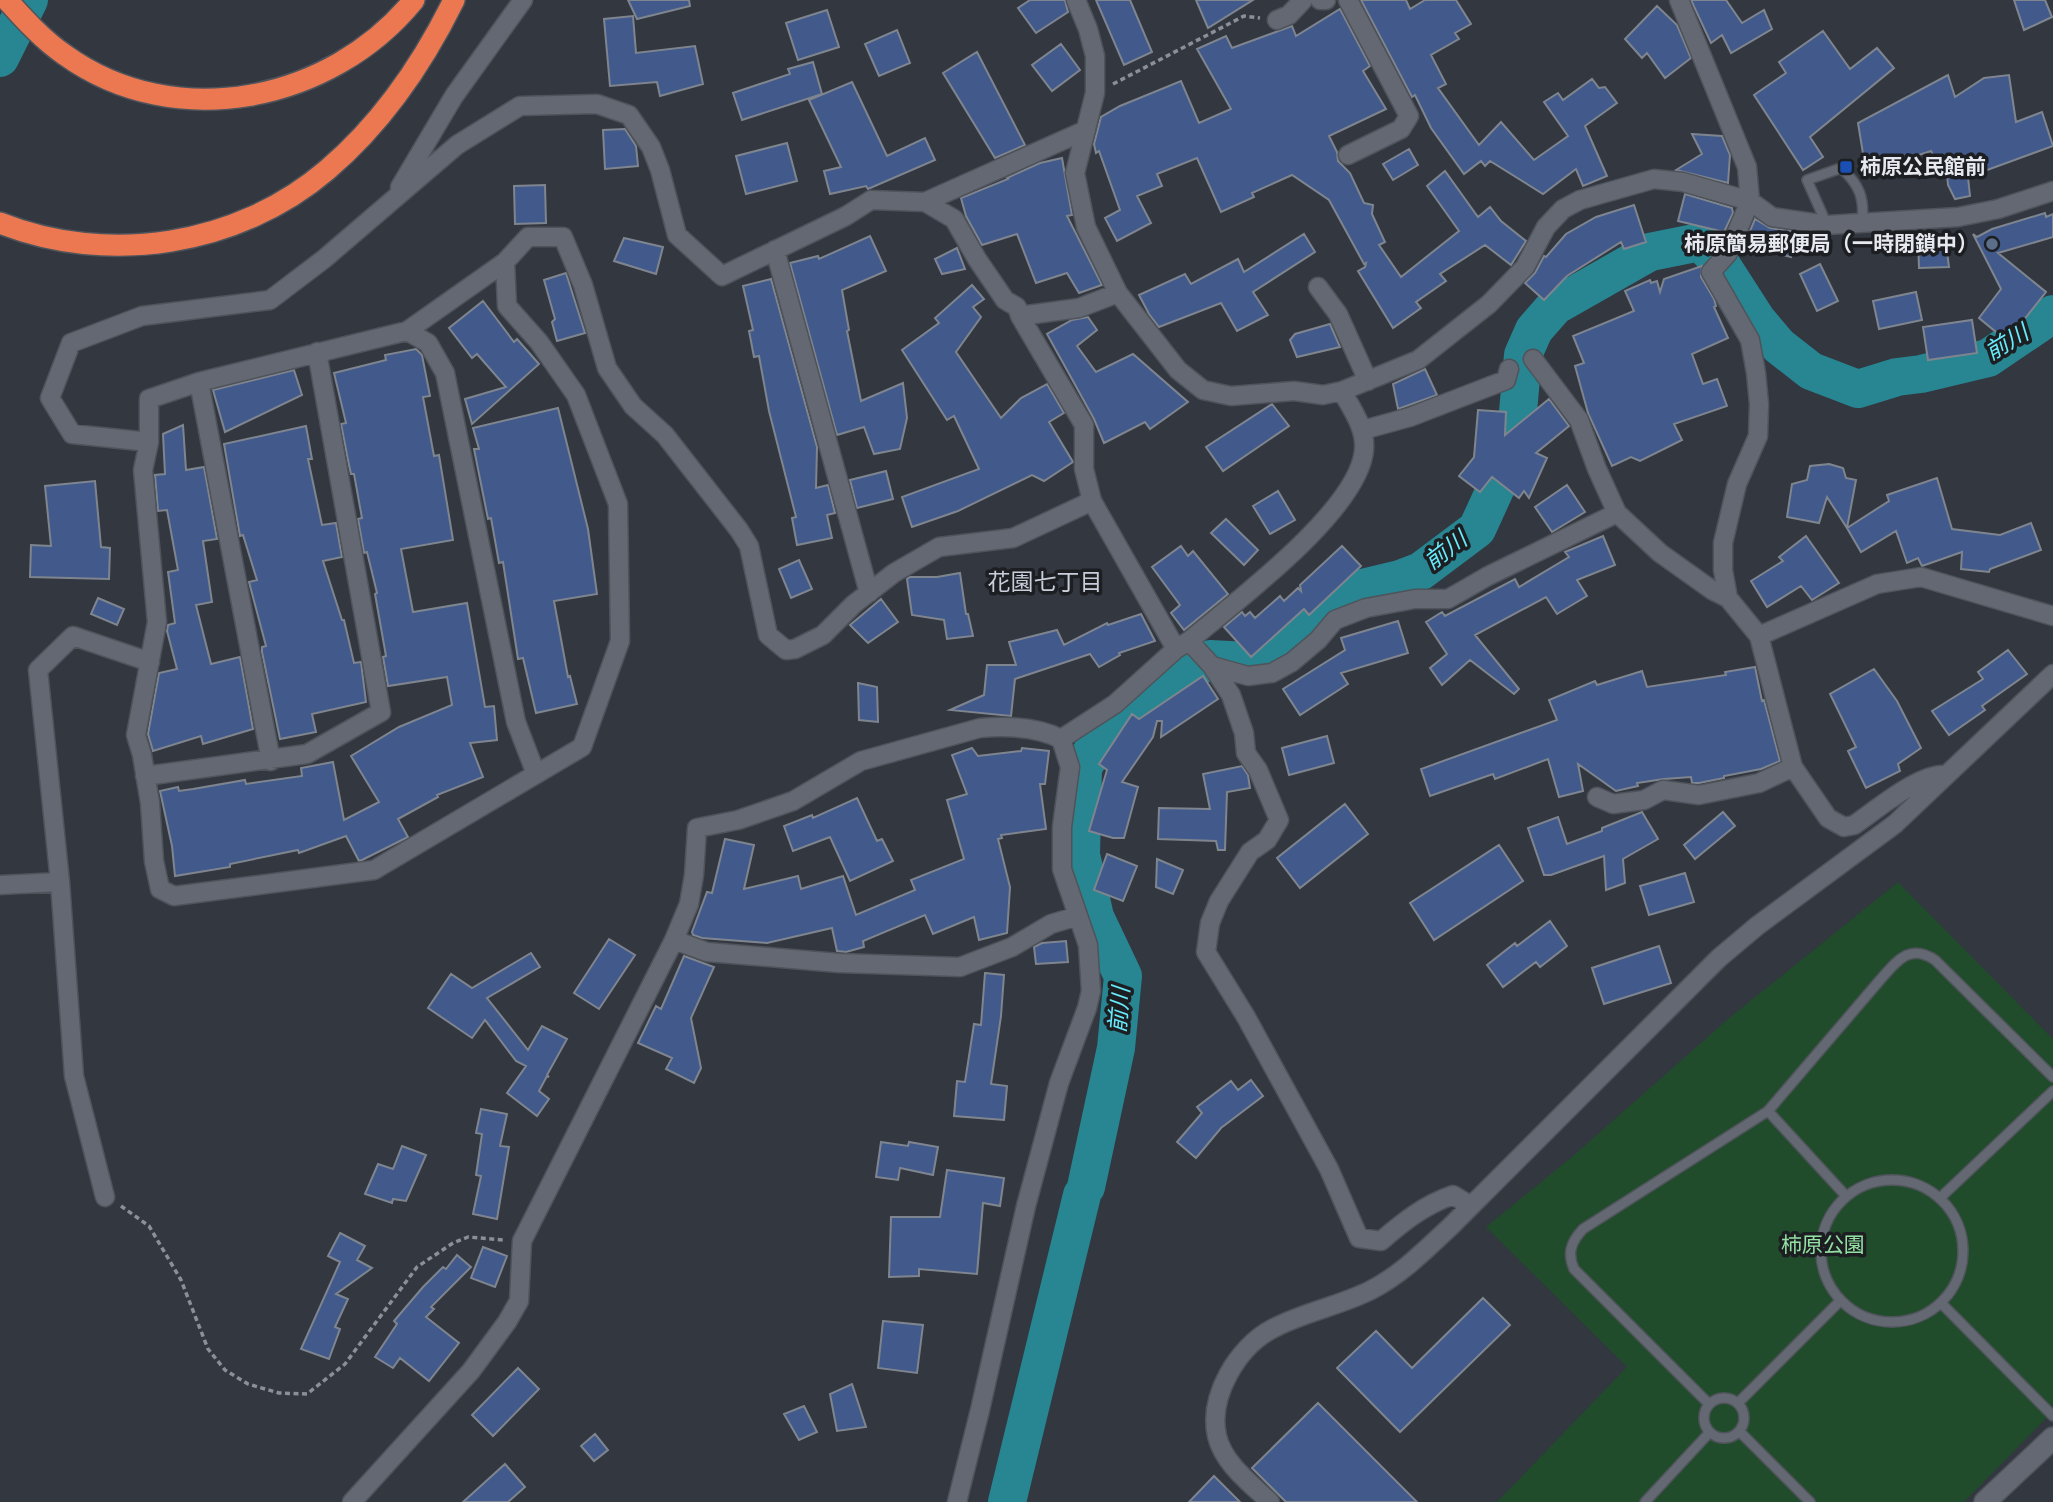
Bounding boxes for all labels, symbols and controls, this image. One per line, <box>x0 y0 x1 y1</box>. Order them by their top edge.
place label: 柿原公民館前 <box>1860 155 1986 180</box>
marker: 柿原公民館前 <box>1838 159 1854 175</box>
place label: 柿原簡易郵便局（一時閉鎖中） <box>1684 232 1978 257</box>
marker: 柿原簡易郵便局（一時閉鎖中） <box>1984 236 2000 252</box>
water label: 前川 <box>1980 318 2036 367</box>
water label: 前川 <box>1419 524 1475 576</box>
district label: 花園七丁目 <box>988 569 1103 597</box>
water label: 前川 <box>1104 983 1136 1034</box>
park label: 柿原公園 <box>1781 1233 1865 1258</box>

